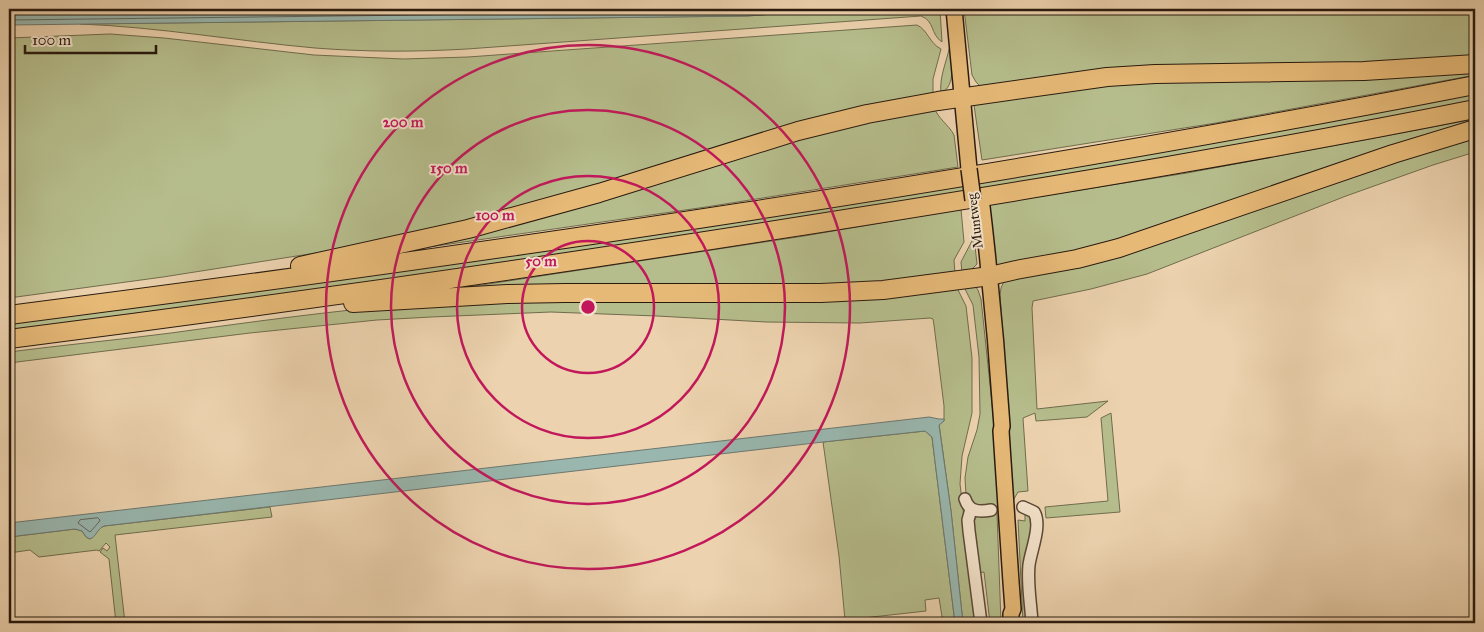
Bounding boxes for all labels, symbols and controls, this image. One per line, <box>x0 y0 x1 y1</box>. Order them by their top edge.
scale bar <box>25 22 156 54</box>
text: 100 m <box>32 31 72 49</box>
text: 200 m <box>383 113 424 131</box>
text: 150 m <box>430 159 468 177</box>
street label: Muntweg <box>963 192 987 250</box>
text: 100 m <box>475 206 515 224</box>
text: 50 m <box>525 252 557 270</box>
centre of rings <box>579 298 597 316</box>

